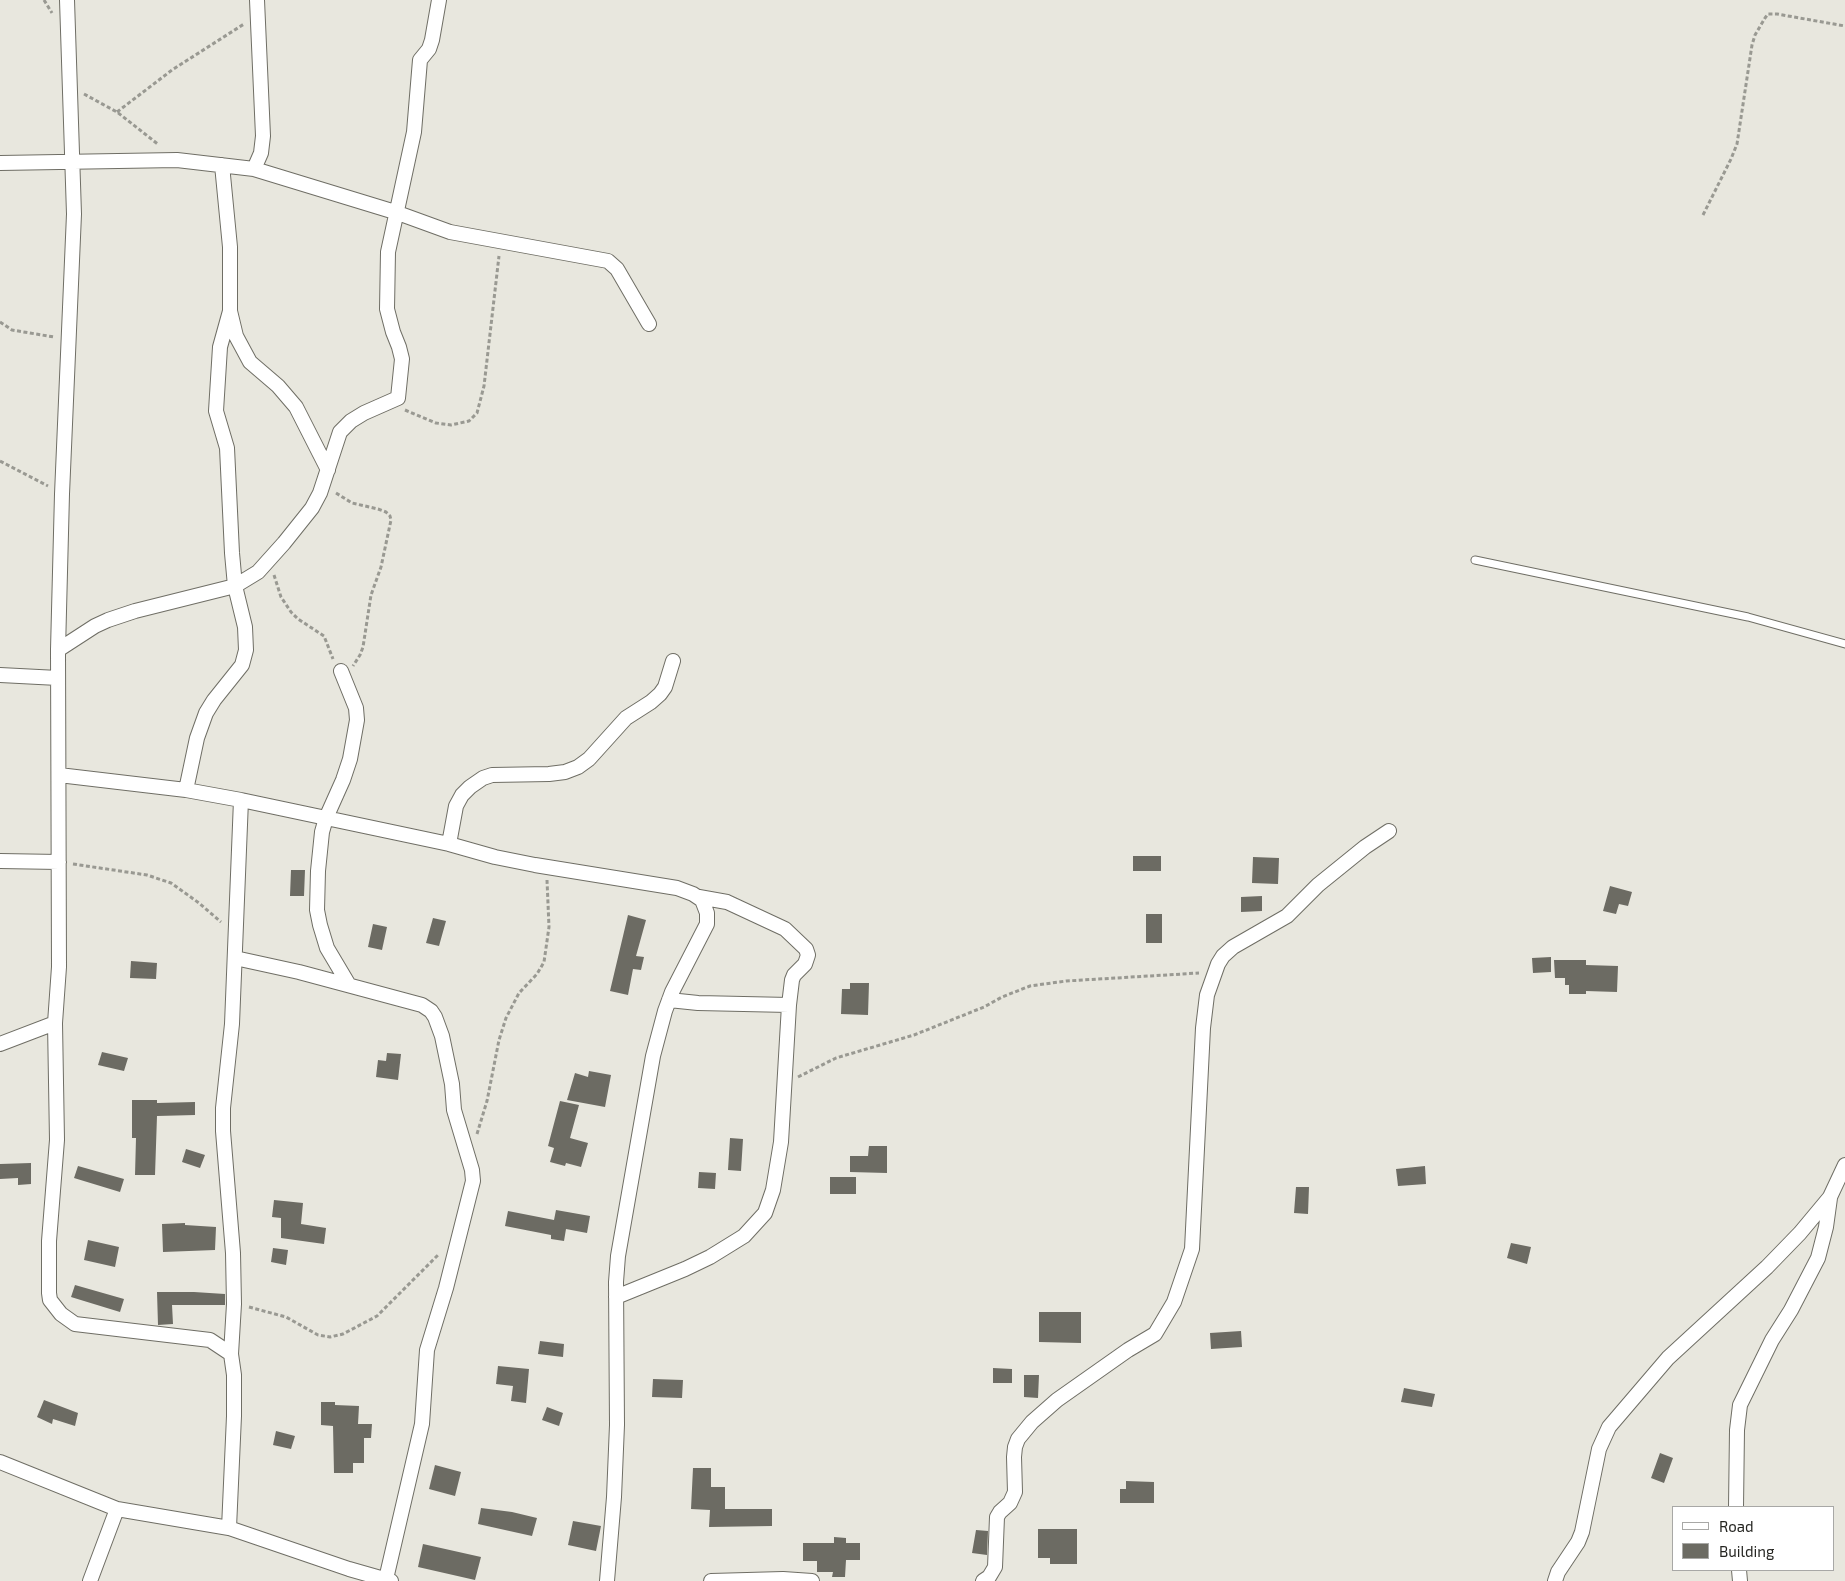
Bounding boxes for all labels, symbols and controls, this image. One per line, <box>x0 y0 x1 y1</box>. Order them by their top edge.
legend <box>1672 1506 1835 1571</box>
text: Road <box>1719 1517 1754 1535</box>
text: Building <box>1719 1542 1774 1560</box>

